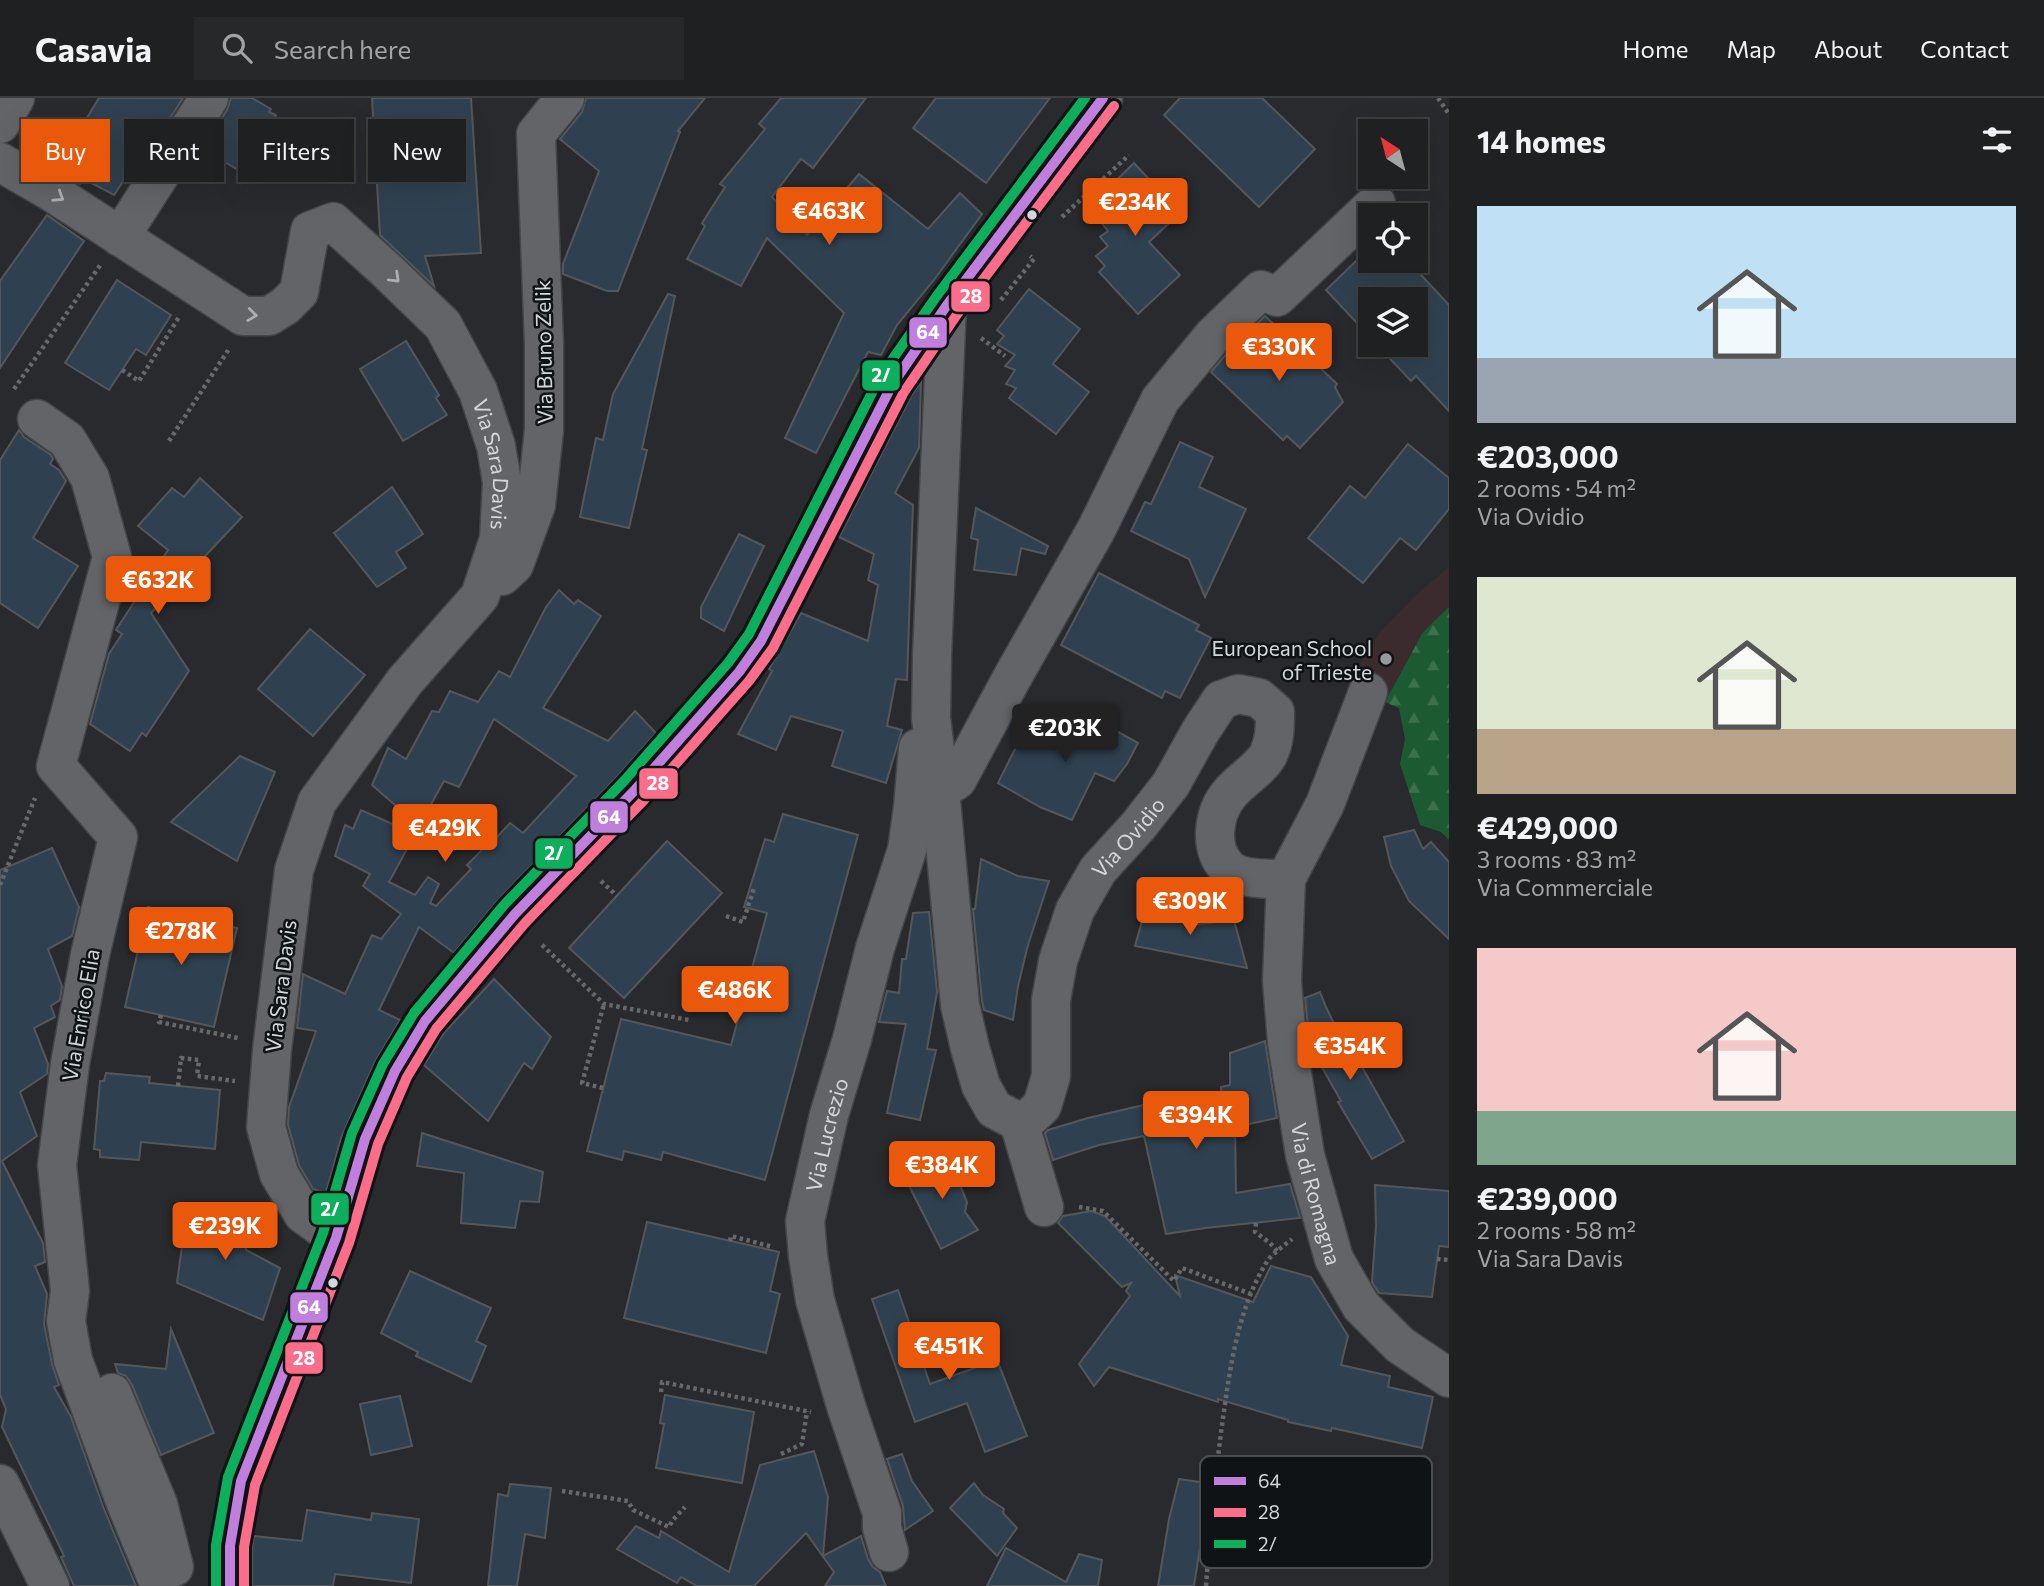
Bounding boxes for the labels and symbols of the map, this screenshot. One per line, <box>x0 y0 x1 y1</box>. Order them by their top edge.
north arrow <box>1358 119 1428 189</box>
pin: €234K <box>1086 178 1184 238</box>
pin: €463K <box>780 188 878 247</box>
one-way arrow <box>51 189 64 202</box>
unlabelled marker <box>1025 208 1039 222</box>
one-way arrow <box>387 270 400 283</box>
street label: Via Bruno Zelik <box>529 280 557 424</box>
line badge: 28 <box>950 280 991 313</box>
text: 28 <box>960 284 982 307</box>
one-way arrow <box>246 307 257 322</box>
line badge: 64 <box>908 316 948 349</box>
text: 64 <box>916 320 940 343</box>
pin: €330K <box>1230 324 1328 383</box>
line badge: 2/ <box>861 359 901 392</box>
text: 2/ <box>871 363 891 386</box>
street label: Via Sara Davis <box>469 395 515 530</box>
pin: €632K <box>109 556 207 616</box>
place label: European School of Trieste <box>1212 635 1372 684</box>
marker: European School of Trieste <box>1378 651 1394 667</box>
pin: €203K <box>1016 704 1114 764</box>
line badge: 28 <box>638 767 679 800</box>
text: 28 <box>647 771 669 794</box>
street label: Via Ovidio <box>1086 792 1169 882</box>
line badge: 64 <box>589 800 629 834</box>
pin: €429K <box>396 804 494 864</box>
text: 64 <box>597 805 621 828</box>
line badge: 2/ <box>534 837 574 870</box>
text: 2/ <box>544 841 564 864</box>
pin: €309K <box>1141 878 1239 937</box>
pin: €278K <box>132 908 230 967</box>
street label: Via Sara Davis <box>259 918 301 1054</box>
street label: Via Enrico Elia <box>56 947 104 1083</box>
pin: €486K <box>686 967 784 1026</box>
pin: €354K <box>1301 1023 1399 1082</box>
street label: Via Lucrezio <box>800 1074 852 1194</box>
pin: €394K <box>1147 1091 1245 1151</box>
street label: Via di Romagna <box>1288 1121 1347 1268</box>
pin: €384K <box>893 1142 991 1201</box>
line badge: 2/ <box>310 1192 350 1226</box>
text: 2/ <box>320 1197 340 1220</box>
pin: €239K <box>176 1202 274 1262</box>
unlabelled marker <box>326 1276 340 1290</box>
line badge: 64 <box>289 1291 329 1324</box>
text: 64 <box>297 1295 321 1318</box>
pin: €451K <box>900 1322 998 1382</box>
line badge: 28 <box>284 1341 324 1375</box>
text: 28 <box>293 1346 315 1369</box>
legend <box>1200 1456 1432 1568</box>
text: 64 <box>1258 1469 1281 1492</box>
text: 28 <box>1258 1500 1280 1523</box>
text: 2/ <box>1258 1532 1277 1555</box>

